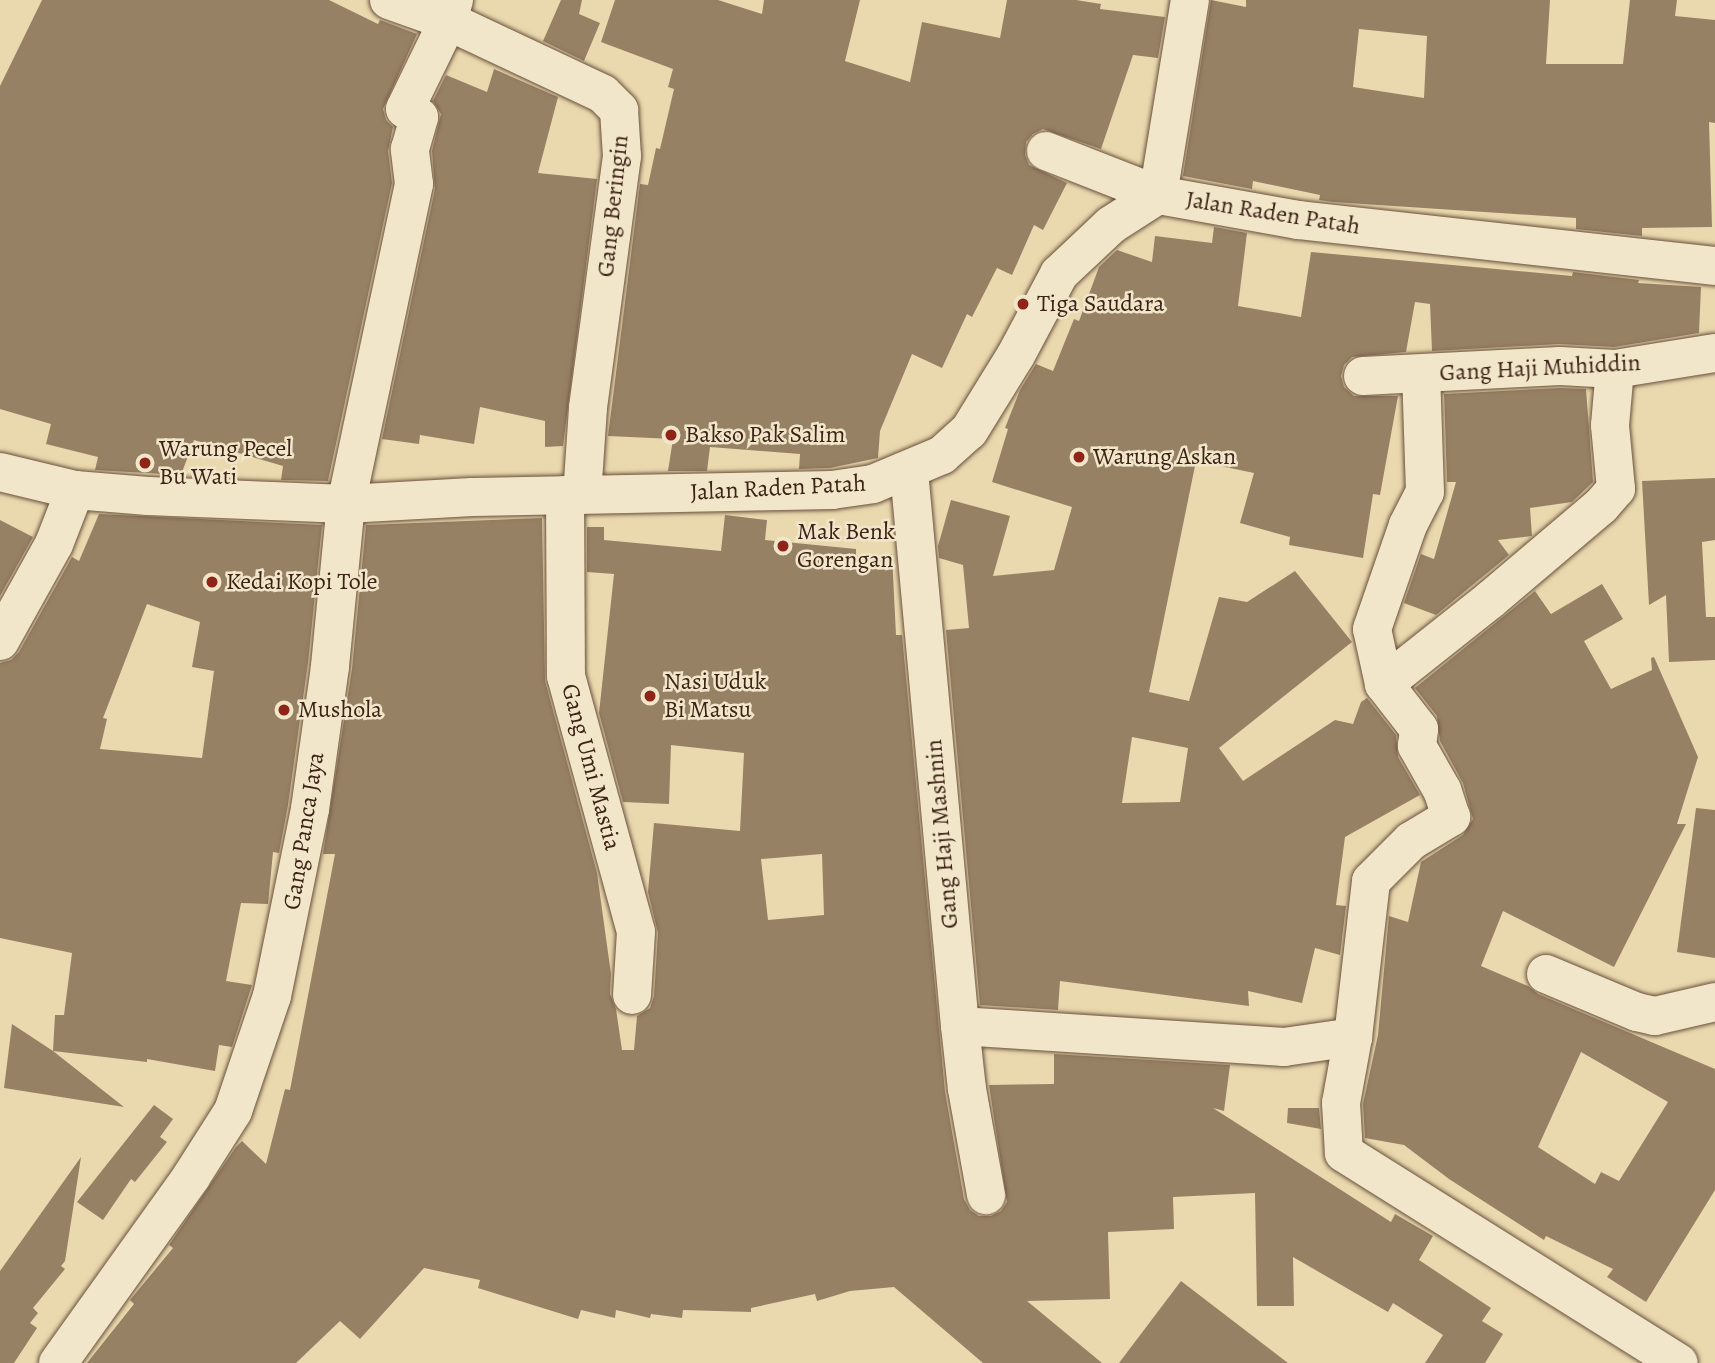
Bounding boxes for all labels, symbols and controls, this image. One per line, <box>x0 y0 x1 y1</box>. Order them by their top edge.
street label: Gang Beringin <box>591 133 635 279</box>
street label: Jalan Raden Patah <box>1184 185 1362 241</box>
place label: Tiga Saudara <box>1037 290 1164 318</box>
marker: Tiga Saudara <box>1015 296 1031 312</box>
street label: Gang Haji Muhiddin <box>1439 348 1641 388</box>
place label: Bakso Pak Salim <box>685 421 845 449</box>
marker: Bakso Pak Salim <box>663 427 679 443</box>
place label: Warung Pecel Bu Wati <box>159 435 292 491</box>
place label: Warung Askan <box>1093 443 1236 471</box>
marker: Warung Askan <box>1071 449 1087 465</box>
marker: Warung Pecel Bu Wati <box>137 455 153 471</box>
street label: Jalan Raden Patah <box>689 469 867 507</box>
place label: Mak Benk Gorengan <box>797 518 895 574</box>
marker: Mak Benk Gorengan <box>775 538 791 554</box>
place label: Kedai Kopi Tole <box>226 568 377 596</box>
marker: Kedai Kopi Tole <box>204 574 220 590</box>
place label: Nasi Uduk Bi Matsu <box>664 668 767 724</box>
street label: Gang Umi Mastia <box>555 681 627 853</box>
marker: Nasi Uduk Bi Matsu <box>642 688 658 704</box>
place label: Mushola <box>298 696 382 724</box>
marker: Mushola <box>276 702 292 718</box>
street label: Gang Haji Mashnin <box>919 738 965 930</box>
street label: Gang Panca Jaya <box>277 750 331 912</box>

